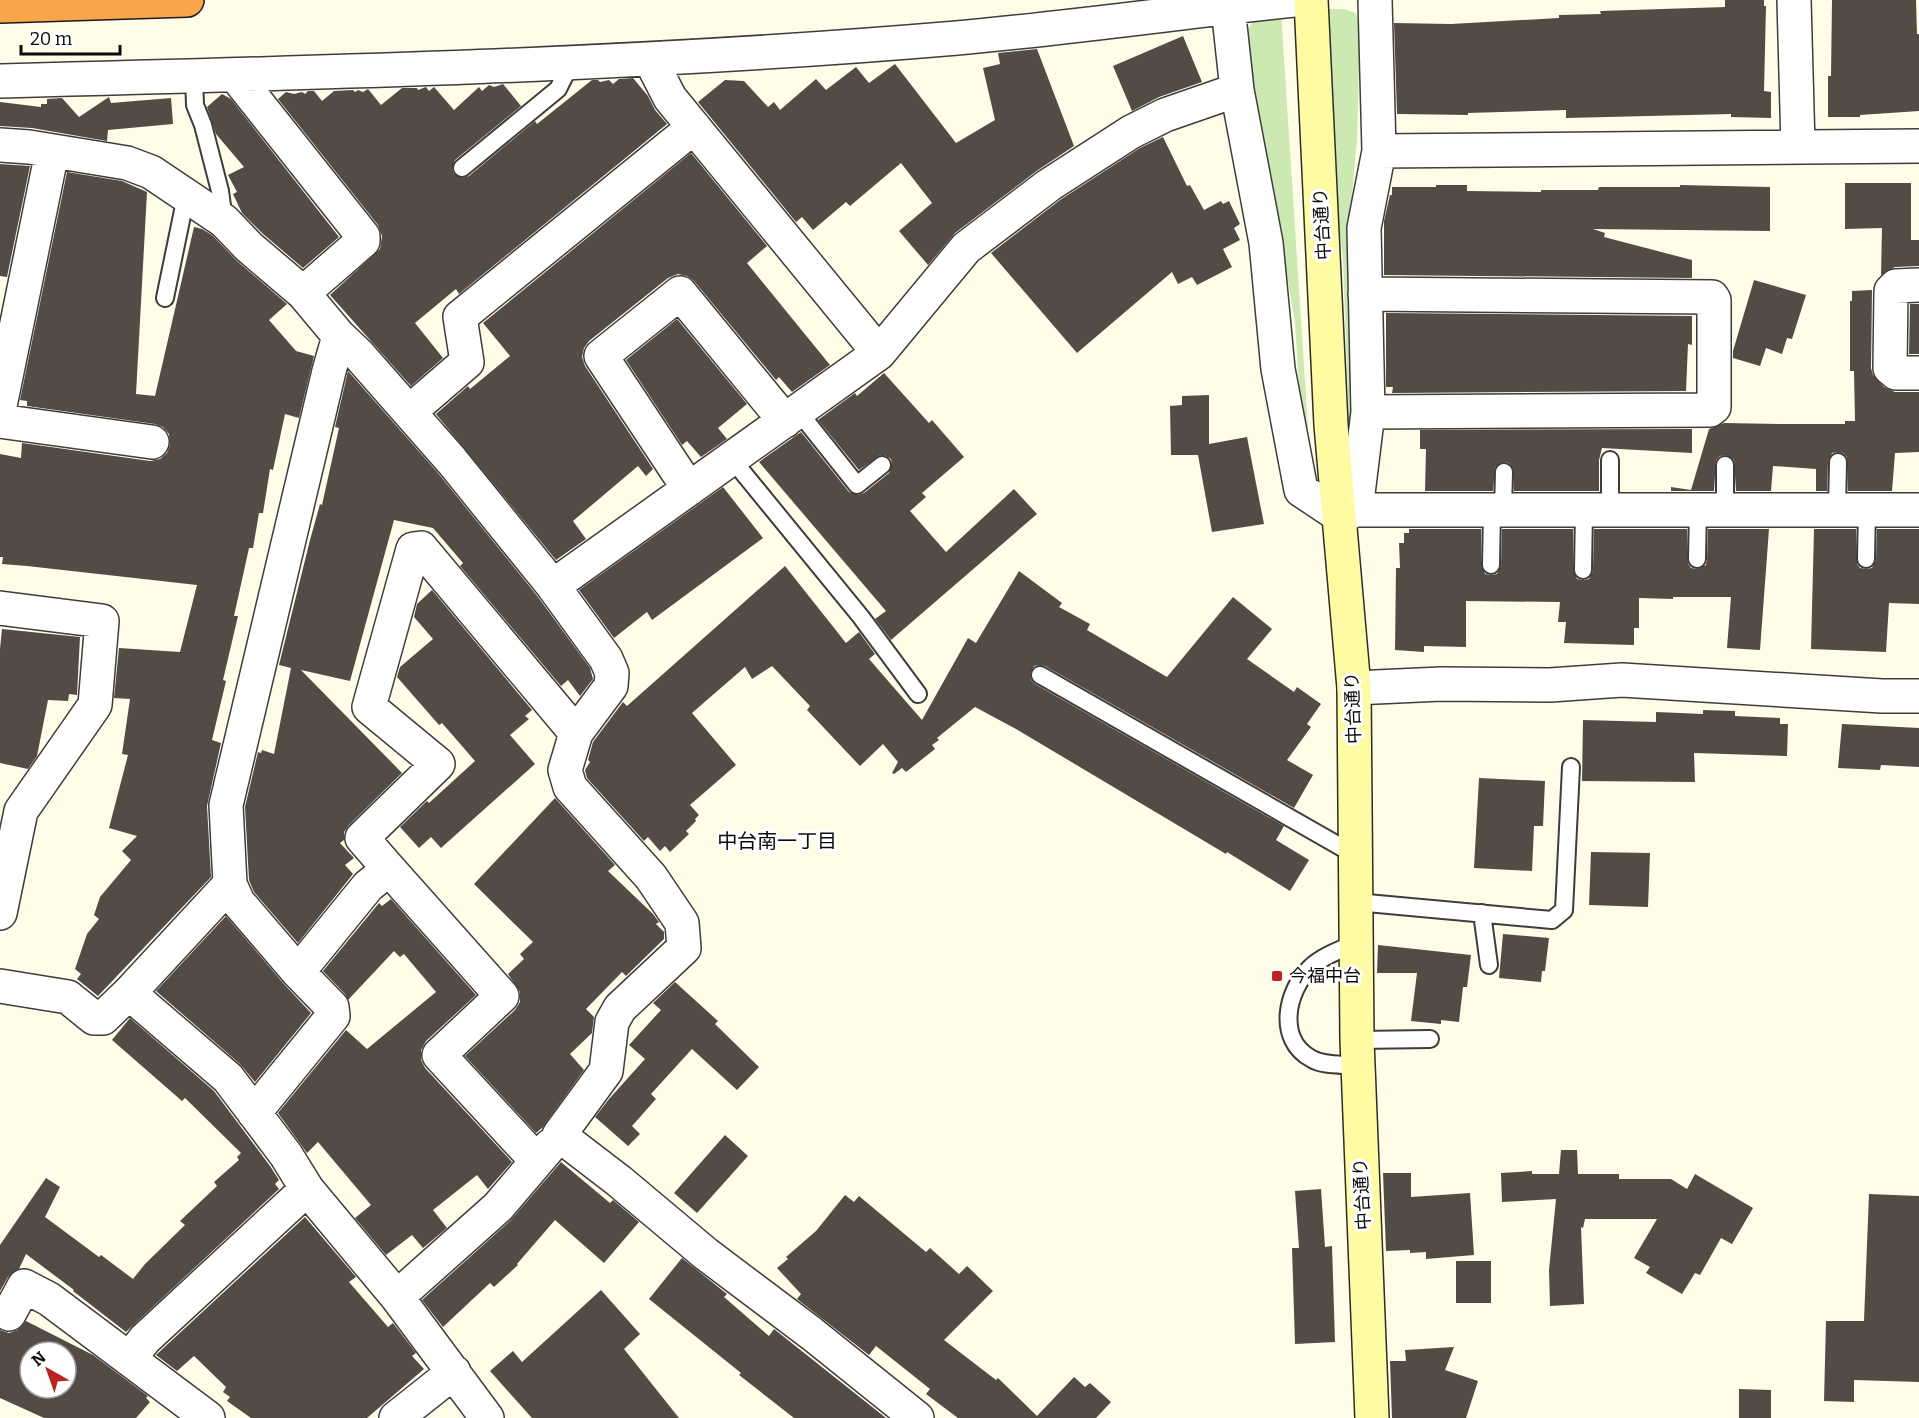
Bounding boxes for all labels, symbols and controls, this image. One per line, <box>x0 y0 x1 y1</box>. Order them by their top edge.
scale bar <box>21 18 120 56</box>
text: 20 m <box>30 28 72 50</box>
street label: 中台通り <box>1309 187 1335 261</box>
street label: 中台通り <box>1341 672 1365 744</box>
district label: 中台南一丁目 <box>717 829 837 853</box>
place label: 今福中台 <box>1289 965 1361 987</box>
marker: 今福中台 <box>1270 969 1284 983</box>
street label: 中台通り <box>1349 1157 1375 1231</box>
north arrow <box>18 1340 78 1400</box>
text: N <box>28 1348 50 1370</box>

